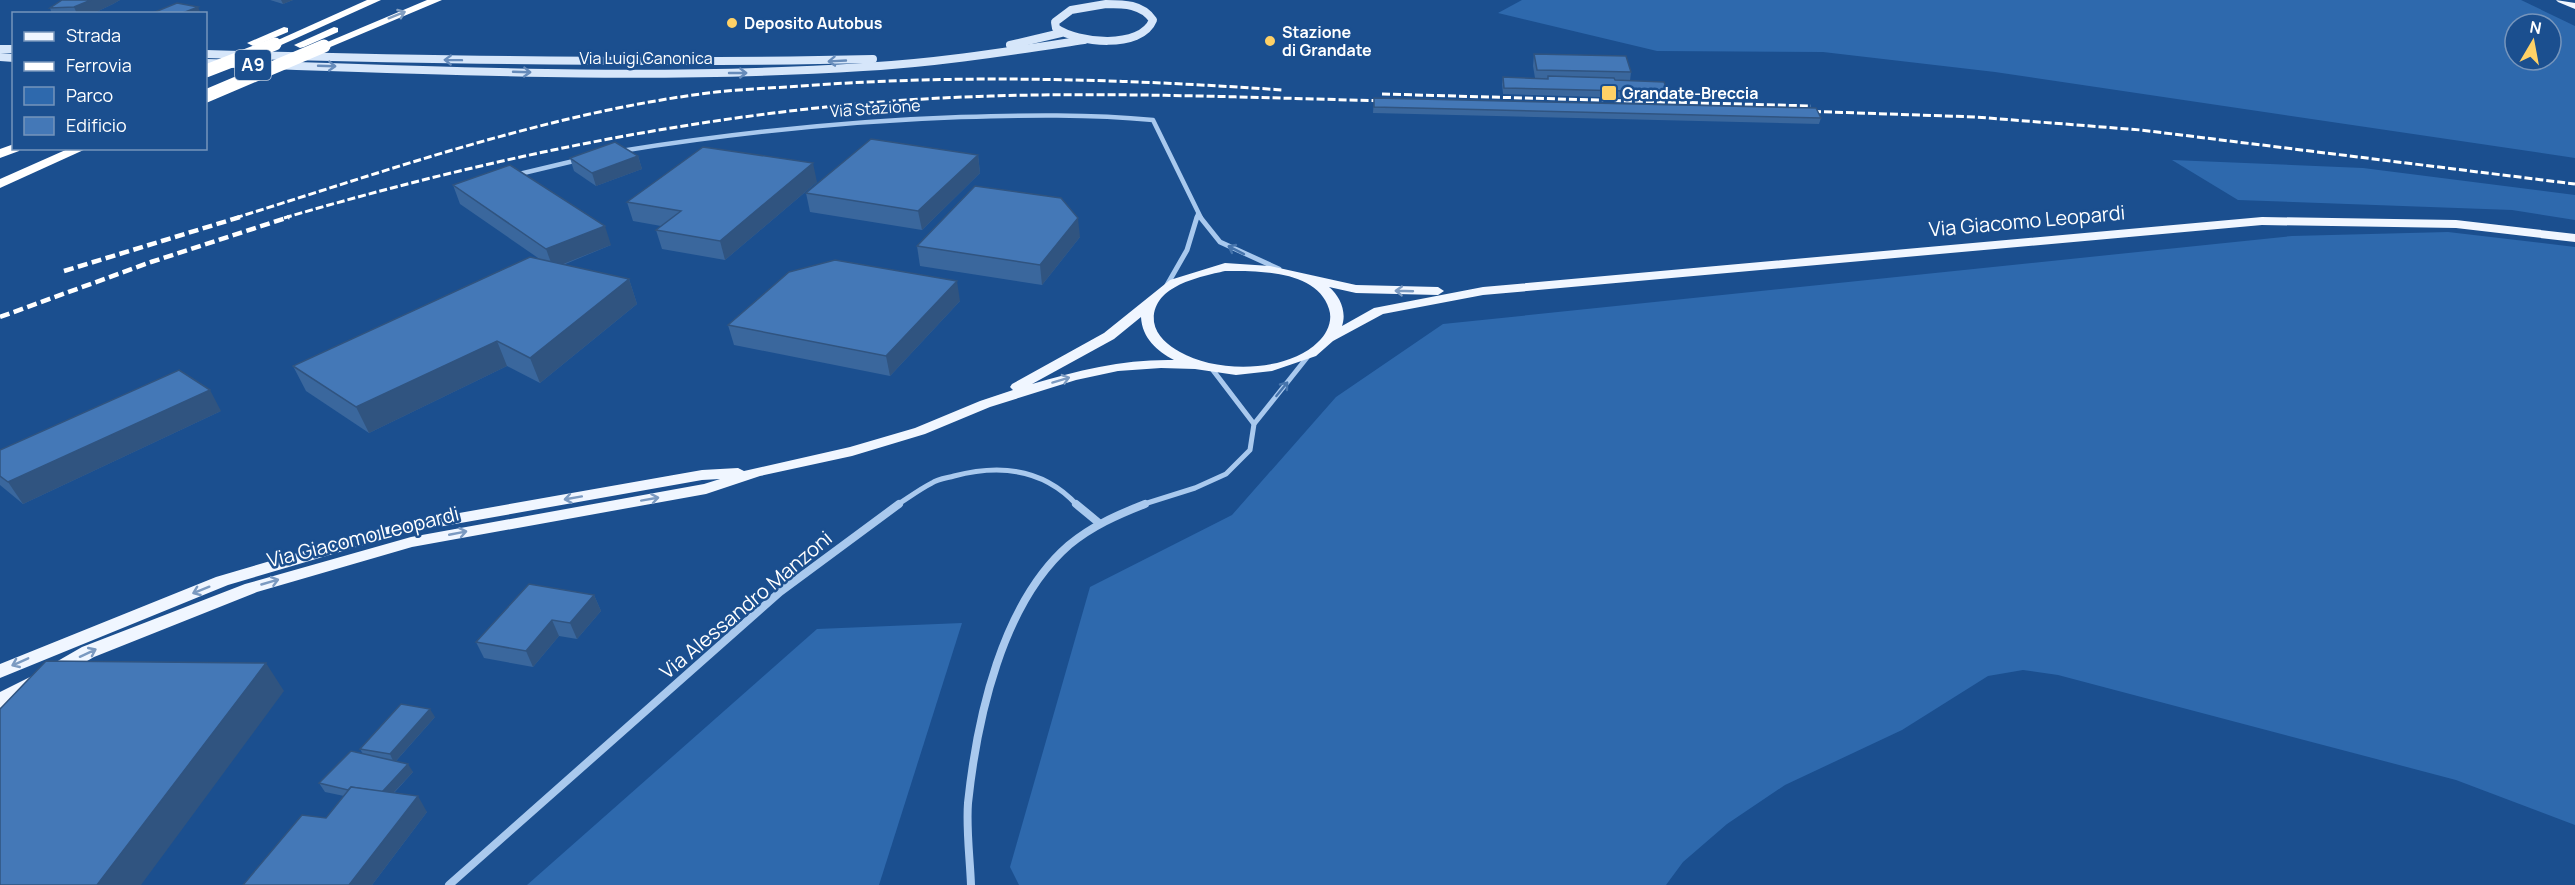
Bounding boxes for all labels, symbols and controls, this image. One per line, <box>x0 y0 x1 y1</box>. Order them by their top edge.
one-way arrow <box>388 9 406 20</box>
legend <box>12 12 207 150</box>
place label: Deposito Autobus <box>744 12 883 34</box>
north arrow <box>2503 12 2563 72</box>
text: N <box>2528 15 2543 39</box>
marker: Deposito Autobus <box>725 16 739 30</box>
place label: Stazione di Grandate <box>1282 21 1372 61</box>
text: Strada <box>66 23 121 47</box>
marker: Stazione di Grandate <box>1263 34 1277 48</box>
street label: Via Luigi Canonica <box>579 47 713 69</box>
road number: A9 <box>235 50 271 80</box>
text: Ferrovia <box>66 53 132 77</box>
one-way arrow <box>443 54 463 65</box>
one-way arrow <box>827 55 847 66</box>
one-way arrow <box>316 61 336 72</box>
one-way arrow <box>511 66 531 77</box>
one-way arrow <box>727 67 747 79</box>
place label: Grandate-Breccia <box>1622 82 1759 104</box>
text: Parco <box>66 83 113 107</box>
marker: Grandate-Breccia <box>1600 84 1618 102</box>
street label: Via Stazione <box>829 94 921 122</box>
text: Edificio <box>66 113 127 137</box>
street label: Via Giacomo Leopardi <box>1928 198 2126 243</box>
one-way arrow <box>1228 244 1246 255</box>
one-way arrow <box>1394 285 1414 297</box>
one-way arrow <box>1051 374 1070 385</box>
one-way arrow <box>1275 381 1288 397</box>
one-way arrow <box>564 493 584 504</box>
one-way arrow <box>640 493 660 504</box>
street label: Via Giacomo Leopardi <box>264 500 462 573</box>
street label: Via Alessandro Manzoni <box>654 525 838 685</box>
one-way arrow <box>448 527 468 538</box>
one-way arrow <box>260 576 279 587</box>
one-way arrow <box>192 585 211 596</box>
one-way arrow <box>79 646 97 658</box>
one-way arrow <box>12 657 30 668</box>

